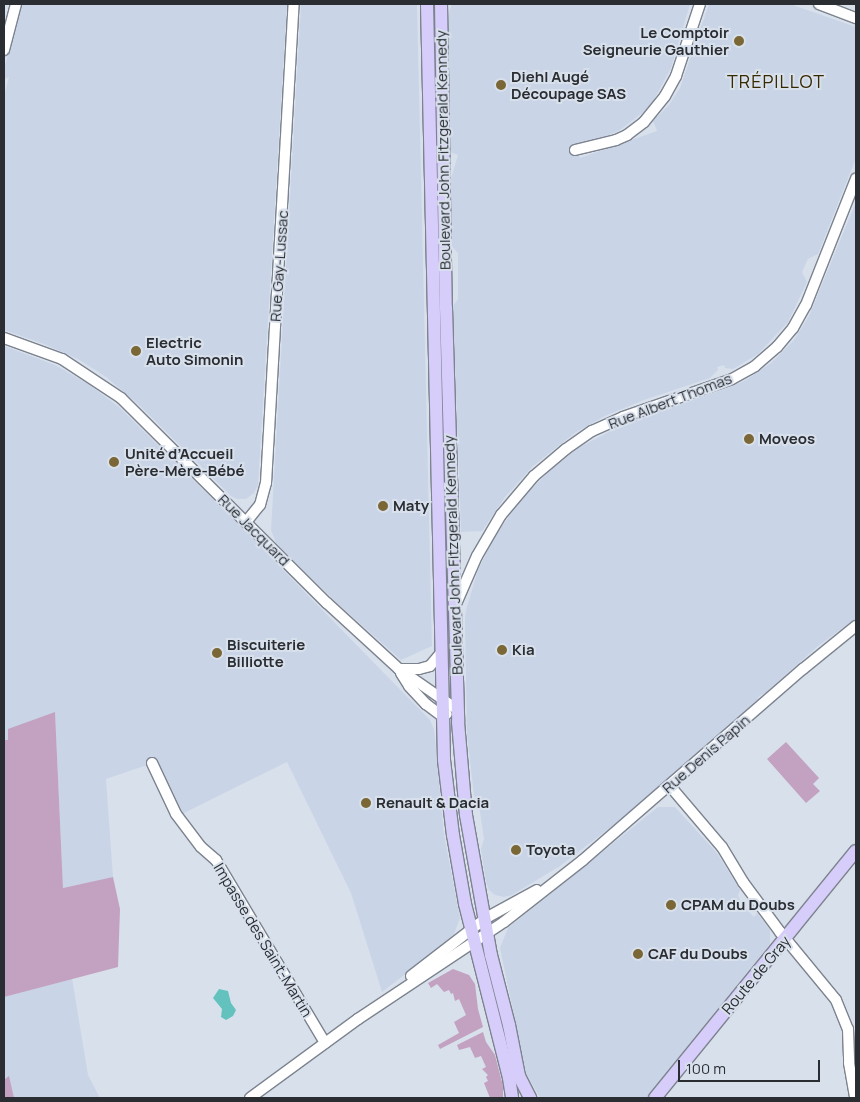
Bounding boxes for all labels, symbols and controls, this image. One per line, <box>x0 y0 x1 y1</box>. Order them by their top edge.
place label: Le Comptoir Seigneurie Gauthier <box>583 23 729 58</box>
street label: Boulevard John Fitzgerald Kennedy <box>432 30 454 270</box>
marker: Le Comptoir Seigneurie Gauthier <box>733 35 745 47</box>
place label: Diehl Augé Découpage SAS <box>511 67 626 102</box>
district label: TRÉPILLOT <box>726 70 826 92</box>
marker: Diehl Augé Découpage SAS <box>495 79 507 91</box>
street label: Rue Gay-Lussac <box>266 210 292 322</box>
place label: Electric Auto Simonin <box>146 333 243 368</box>
marker: Electric Auto Simonin <box>130 345 142 357</box>
street label: Rue Albert Thomas <box>606 369 734 433</box>
place label: Moveos <box>759 430 815 448</box>
marker: Moveos <box>743 433 755 445</box>
street label: Boulevard John Fitzgerald Kennedy <box>440 435 466 675</box>
place label: Unité d’Accueil Père-Mère-Bébé <box>125 444 245 479</box>
marker: Unité d’Accueil Père-Mère-Bébé <box>107 455 121 469</box>
street label: Rue Jacquard <box>214 490 294 570</box>
place label: Maty <box>393 497 429 515</box>
marker: Maty <box>377 500 389 512</box>
place label: Biscuiterie Billiotte <box>227 635 305 670</box>
place label: Kia <box>512 641 535 659</box>
marker: Kia <box>496 644 508 656</box>
marker: Biscuiterie Billiotte <box>211 647 223 659</box>
street label: Rue Denis Papin <box>658 711 754 797</box>
place label: Renault & Dacia <box>376 794 489 812</box>
marker: Renault & Dacia <box>360 797 372 809</box>
place label: Toyota <box>526 841 575 859</box>
marker: Toyota <box>510 844 522 856</box>
street label: Impasse des Saint-Martin <box>210 860 316 1020</box>
place label: CPAM du Doubs <box>681 896 795 914</box>
marker: CPAM du Doubs <box>665 899 677 911</box>
street label: Route de Gray <box>718 932 794 1018</box>
place label: CAF du Doubs <box>648 945 748 963</box>
marker: CAF du Doubs <box>632 948 644 960</box>
scale bar <box>680 1050 822 1082</box>
text: 100 m <box>686 1058 726 1079</box>

